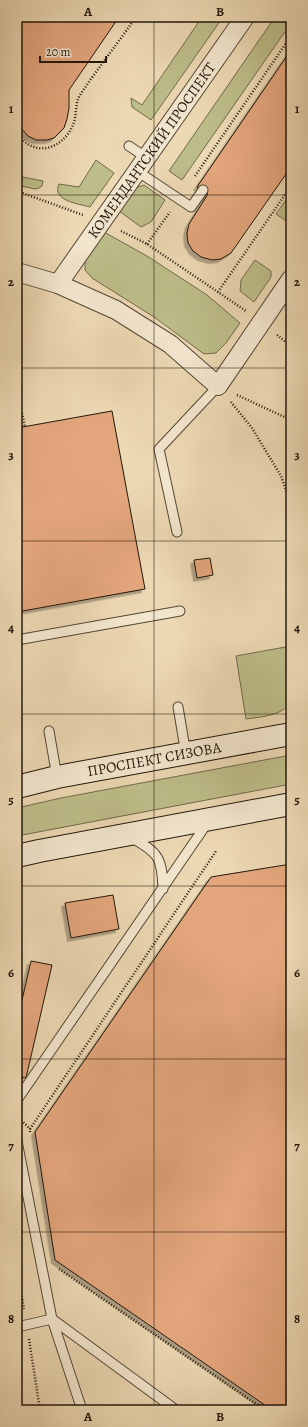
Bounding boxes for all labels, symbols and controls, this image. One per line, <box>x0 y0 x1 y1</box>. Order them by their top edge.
text: A <box>83 3 93 20</box>
text: B <box>216 3 224 20</box>
scale bar <box>40 38 106 64</box>
text: 20 m <box>46 44 70 60</box>
street label: КОМЕНДАНТСКИЙ ПРОСПЕКТ <box>83 58 221 242</box>
text: 1 <box>9 100 14 117</box>
text: 1 <box>295 100 300 117</box>
text: 2 <box>8 273 15 290</box>
text: 2 <box>294 273 301 290</box>
text: 3 <box>8 446 14 463</box>
text: 3 <box>294 446 300 463</box>
text: 4 <box>8 619 14 636</box>
text: 4 <box>294 619 300 636</box>
street label: ПРОСПЕКТ СИЗОВА <box>86 737 223 781</box>
text: 5 <box>8 791 14 808</box>
text: 5 <box>294 791 300 808</box>
text: 6 <box>8 964 14 981</box>
text: 6 <box>294 964 300 981</box>
text: 7 <box>8 1137 14 1154</box>
text: 7 <box>294 1137 300 1154</box>
text: 8 <box>8 1310 14 1327</box>
text: 8 <box>294 1310 300 1327</box>
text: A <box>83 1408 93 1425</box>
text: B <box>216 1408 224 1425</box>

